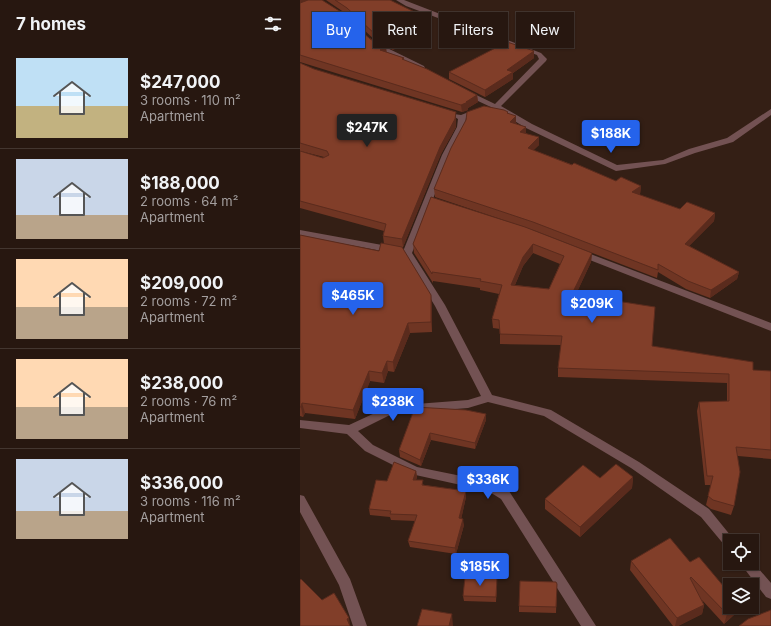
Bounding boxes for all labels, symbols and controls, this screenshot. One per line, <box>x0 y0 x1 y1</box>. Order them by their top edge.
chip: Buy <box>312 12 365 48</box>
chip: Rent <box>373 12 431 48</box>
chip: Filters <box>439 12 508 48</box>
chip: New <box>516 12 574 48</box>
icon: filters <box>262 13 284 35</box>
text: 7 homes <box>16 14 86 34</box>
text: $247,000 <box>140 72 220 92</box>
icon: home <box>48 74 96 122</box>
text: 3 rooms · 110 m² <box>140 92 241 108</box>
text: Apartment <box>140 108 205 124</box>
pin: $247K <box>339 114 395 148</box>
text: $247K <box>346 119 388 135</box>
pin: $188K <box>583 120 639 154</box>
text: $188K <box>591 125 631 141</box>
text: $188,000 <box>140 173 220 193</box>
icon: home <box>48 175 96 223</box>
text: 2 rooms · 64 m² <box>140 193 238 209</box>
text: Apartment <box>140 209 205 225</box>
text: $209,000 <box>140 273 223 293</box>
icon: home <box>48 275 96 323</box>
pin: $465K <box>325 282 381 316</box>
text: $465K <box>331 287 375 303</box>
pin: $209K <box>564 290 620 324</box>
text: 2 rooms · 72 m² <box>140 293 237 309</box>
text: $209K <box>570 295 614 311</box>
text: Apartment <box>140 309 205 325</box>
text: $238,000 <box>140 373 223 393</box>
icon: home <box>48 375 96 423</box>
pin: $238K <box>365 388 421 422</box>
text: 2 rooms · 76 m² <box>140 393 237 409</box>
text: $238K <box>372 393 414 409</box>
text: Apartment <box>140 409 205 425</box>
pin: $336K <box>460 466 516 500</box>
text: $336K <box>466 471 510 487</box>
text: $336,000 <box>140 473 223 493</box>
icon: home <box>48 475 96 523</box>
text: 3 rooms · 116 m² <box>140 493 241 509</box>
text: Apartment <box>140 509 205 525</box>
map controls <box>723 534 759 614</box>
button: locate <box>723 534 759 570</box>
pin: $185K <box>452 553 508 587</box>
text: $185K <box>460 558 500 574</box>
button: layers <box>723 578 759 614</box>

